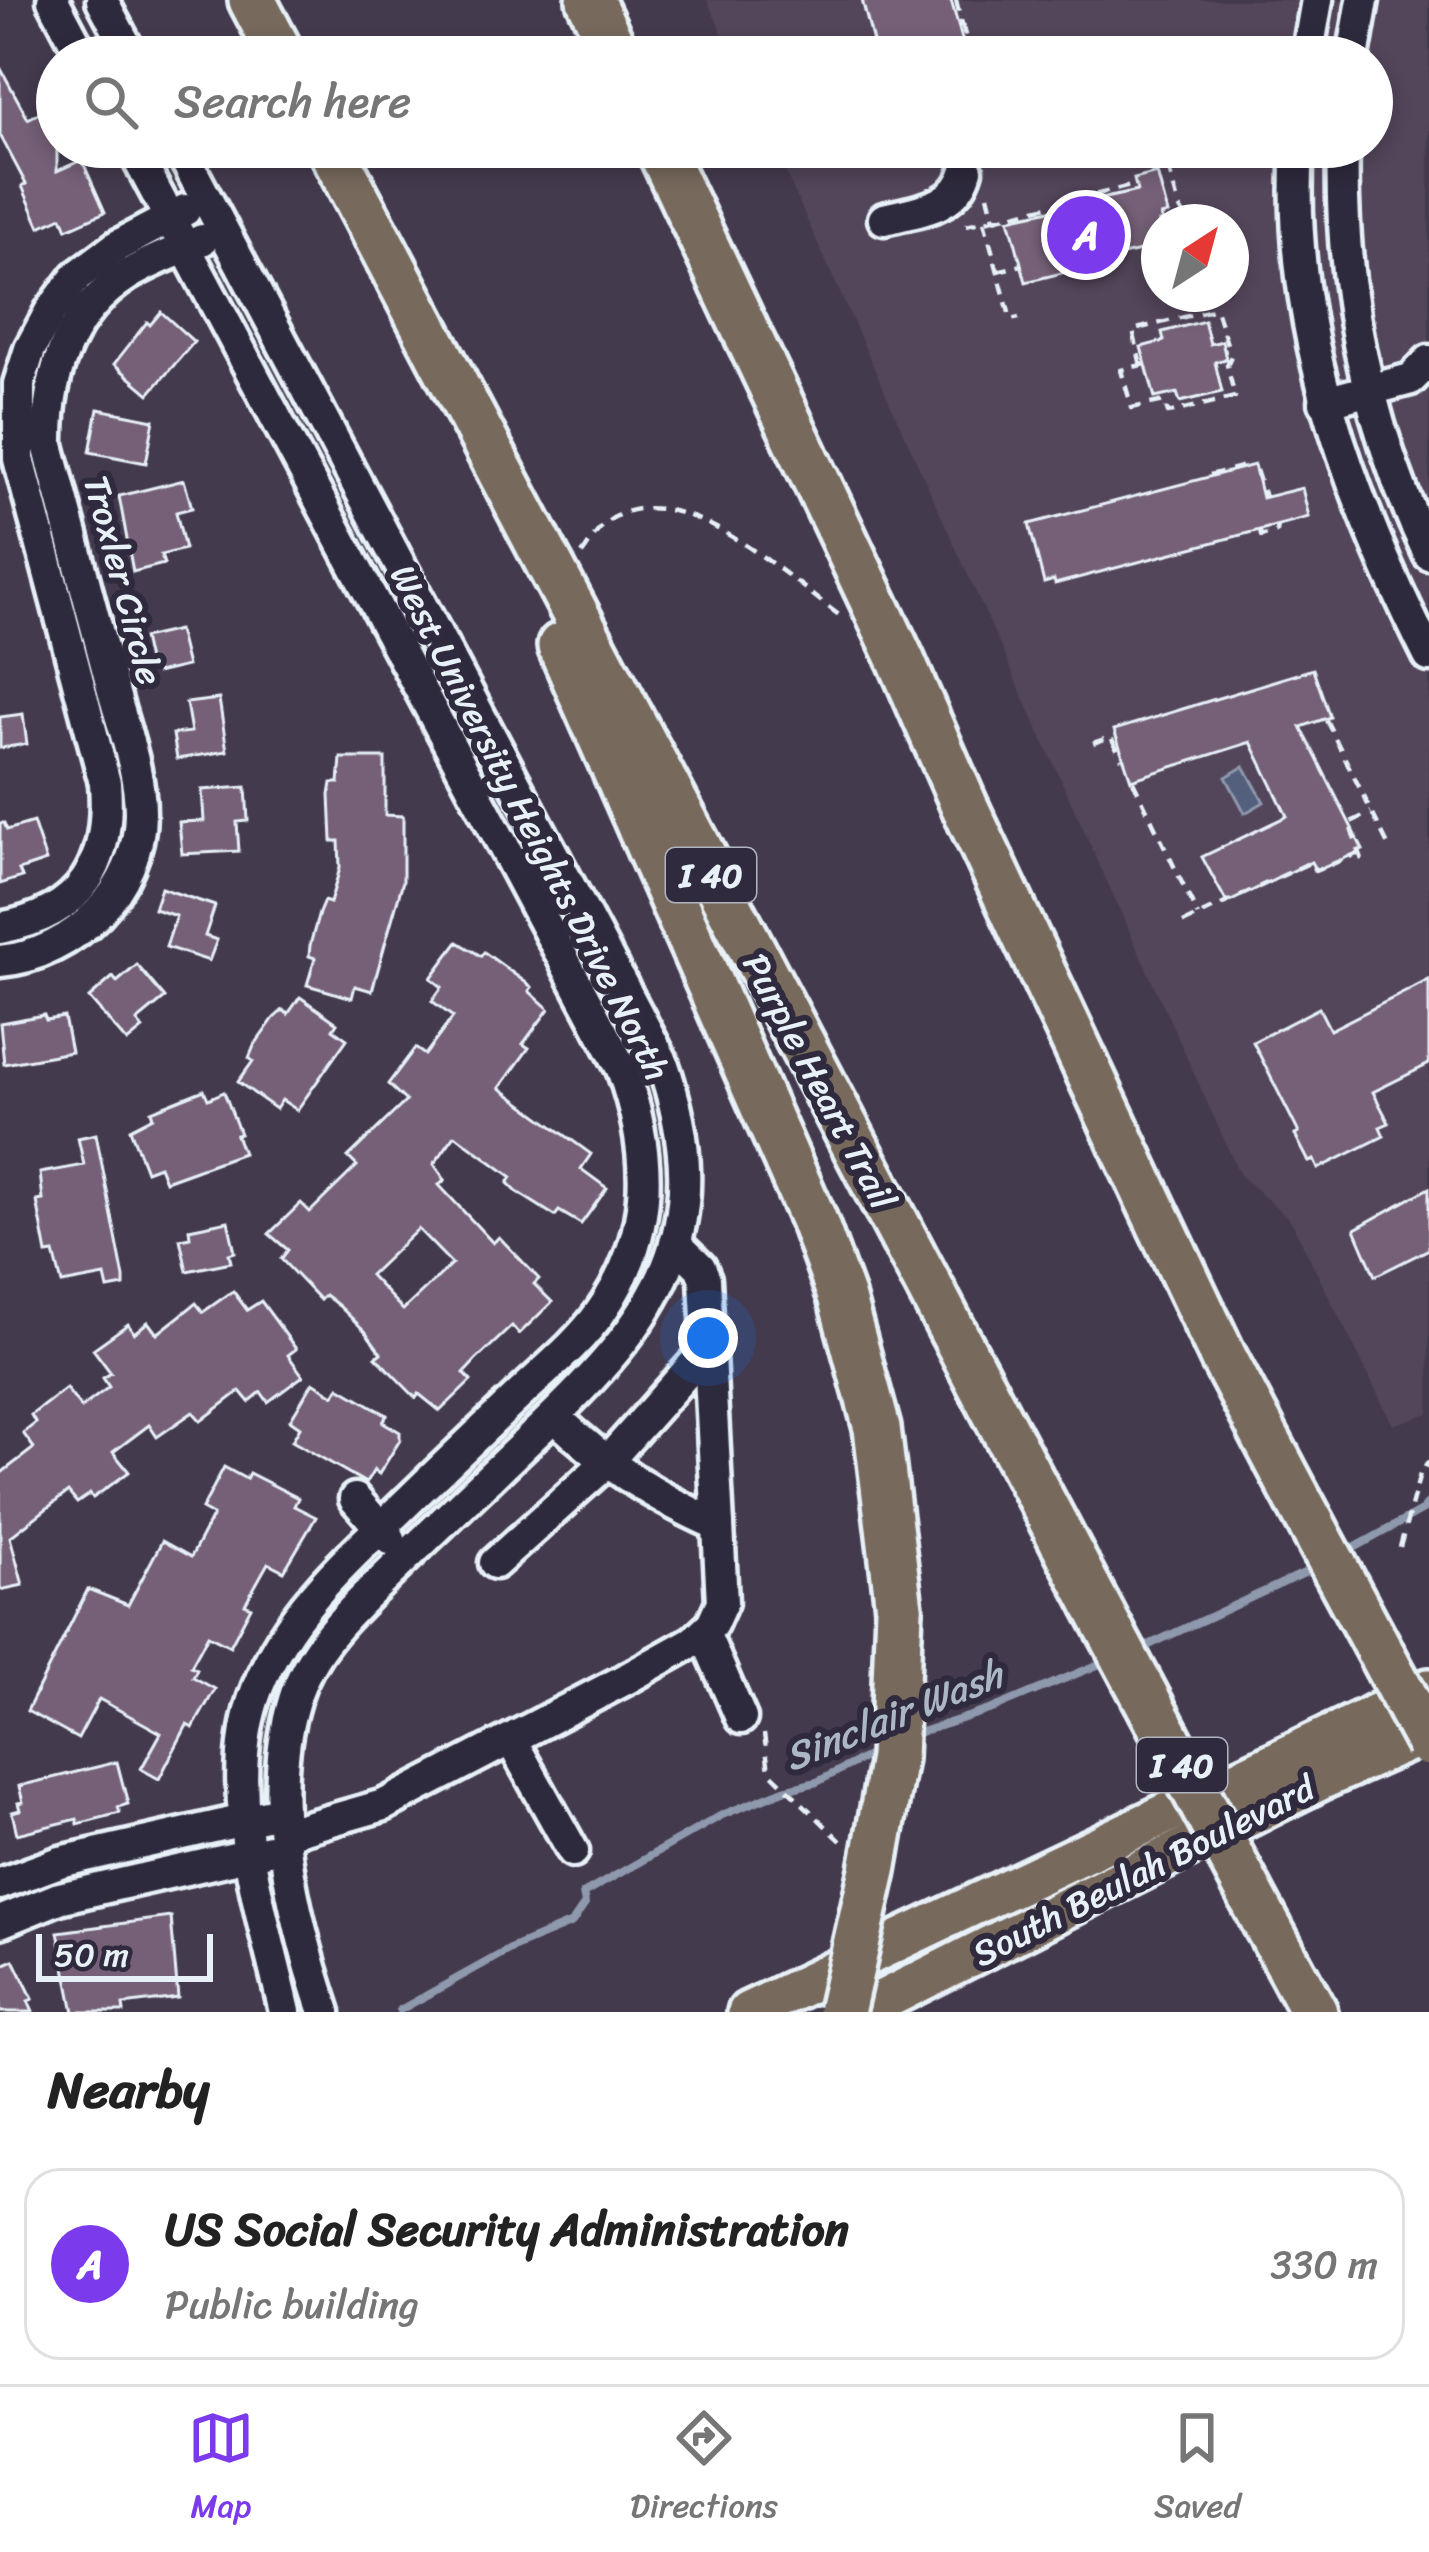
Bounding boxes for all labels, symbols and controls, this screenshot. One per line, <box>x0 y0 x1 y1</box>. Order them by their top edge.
search box <box>36 36 1393 168</box>
text: Search here <box>174 62 411 142</box>
icon: search <box>78 69 144 135</box>
pin: A <box>1047 190 1125 280</box>
north arrow <box>1141 204 1249 312</box>
street label: Troxler Circle <box>64 468 182 692</box>
street label: West University Heights Drive North <box>372 553 689 1092</box>
road number: I 40 <box>666 848 756 902</box>
street label: Purple Heart Trail <box>724 941 914 1222</box>
your location <box>678 1308 738 1368</box>
water label: Sinclair Wash <box>773 1639 1017 1791</box>
road number: I 40 <box>1137 1738 1227 1792</box>
street label: South Beulah Boulevard <box>961 1756 1328 1985</box>
text: 50 m <box>54 1926 129 1984</box>
scale bar <box>36 1928 213 1981</box>
text: Nearby <box>48 2045 209 2135</box>
text: US Social Security Administration <box>165 2190 849 2270</box>
text: A <box>77 2230 103 2299</box>
text: 330 m <box>1270 2230 1378 2299</box>
text: Public building <box>165 2270 419 2339</box>
tab: Map <box>188 2405 254 2535</box>
tab: Directions <box>630 2405 778 2535</box>
tab: Saved <box>1154 2405 1241 2535</box>

